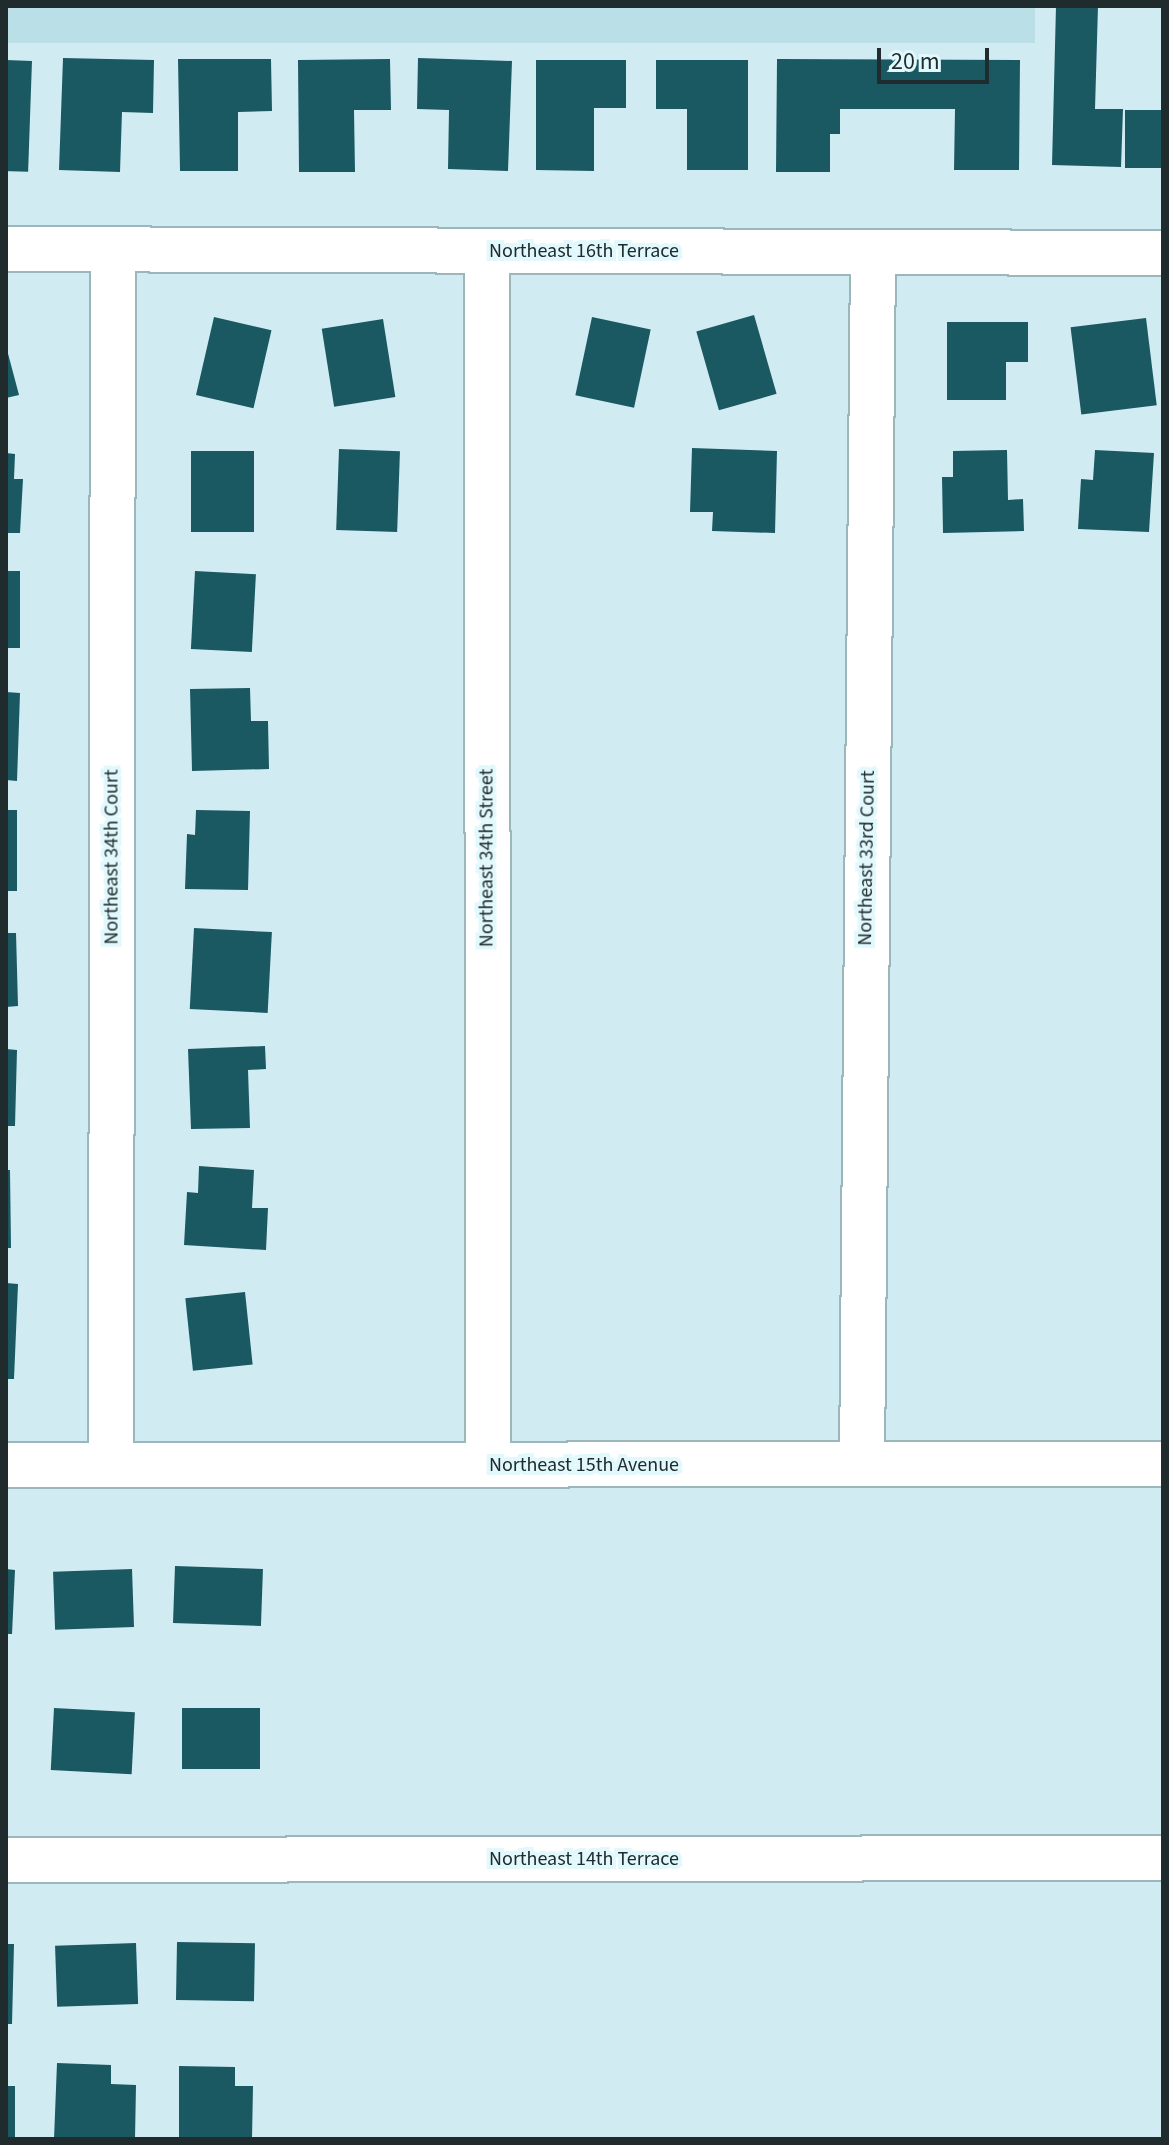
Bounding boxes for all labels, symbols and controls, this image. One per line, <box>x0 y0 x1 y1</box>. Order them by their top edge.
scale bar <box>881 32 993 82</box>
text: 20 m <box>891 44 940 79</box>
street label: Northeast 16th Terrace <box>489 239 679 263</box>
street label: Northeast 34th Court <box>100 769 124 945</box>
street label: Northeast 34th Street <box>475 769 499 947</box>
street label: Northeast 33rd Court <box>853 770 881 946</box>
street label: Northeast 15th Avenue <box>489 1453 679 1477</box>
street label: Northeast 14th Terrace <box>489 1847 679 1871</box>

